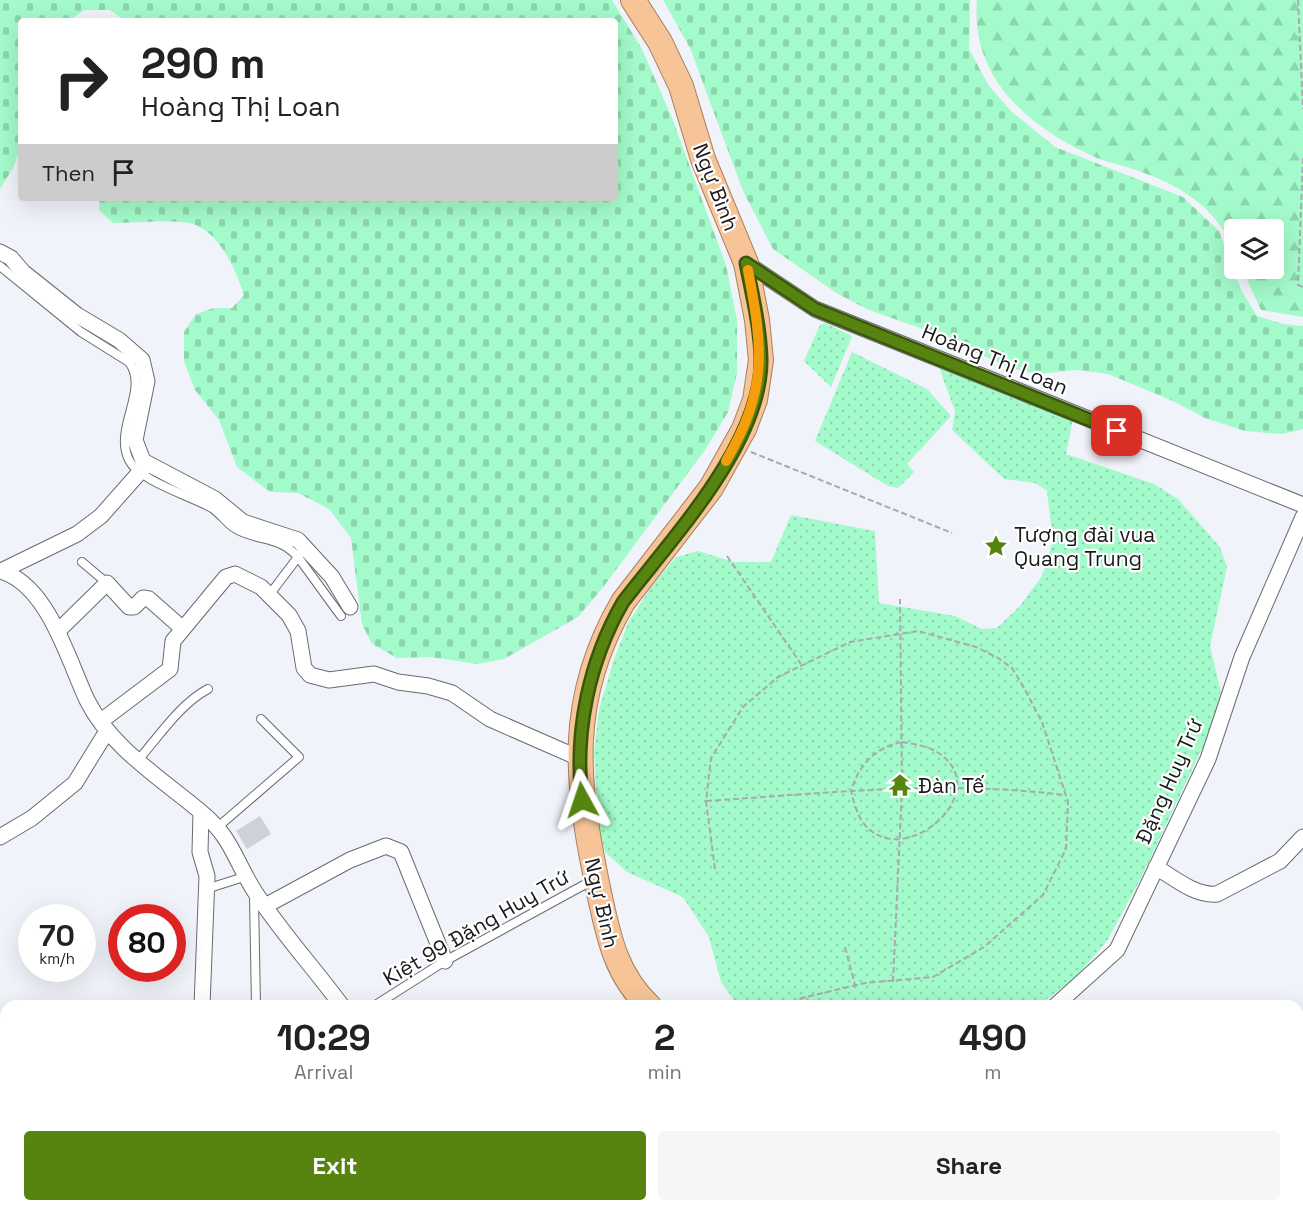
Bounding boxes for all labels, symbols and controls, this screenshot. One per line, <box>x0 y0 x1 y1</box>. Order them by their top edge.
text: 290 m <box>141 37 266 90</box>
icon: right <box>42 42 120 120</box>
text: Hoàng Thị Loan <box>141 89 340 124</box>
street label: Ngự Bình <box>687 139 745 235</box>
icon: arrive <box>107 156 140 189</box>
text: Then <box>42 159 95 187</box>
map controls <box>1224 219 1284 279</box>
button: layers <box>1224 219 1284 279</box>
street label: Hoàng Thị Loan <box>918 317 1072 401</box>
pin <box>1091 405 1142 456</box>
icon: arrive <box>1100 414 1133 447</box>
place label: Tượng đài vua Quang Trung <box>1014 521 1155 572</box>
place icon: Tượng đài vua Quang Trung <box>983 533 1009 559</box>
street label: Đặng Huy Trứ <box>1129 714 1209 848</box>
position arrow <box>550 768 614 832</box>
temple icon: Đàn Tế <box>887 772 913 798</box>
place label: Đàn Tế <box>918 772 985 799</box>
street label: Ngự Bình <box>579 855 625 951</box>
street label: Kiệt 99 Đặng Huy Trứ <box>378 863 574 991</box>
speed limit sign: 80 <box>108 904 186 982</box>
text: 70 <box>39 916 75 955</box>
text: km/h <box>39 949 75 968</box>
text: 10:29 <box>277 1015 371 1061</box>
text: 2 <box>654 1015 675 1061</box>
text: 490 <box>959 1015 1027 1061</box>
text: Arrival <box>294 1059 353 1085</box>
text: min <box>647 1059 682 1085</box>
text: m <box>984 1059 1002 1085</box>
button: Exit <box>24 1131 646 1200</box>
button: Share <box>658 1131 1280 1200</box>

